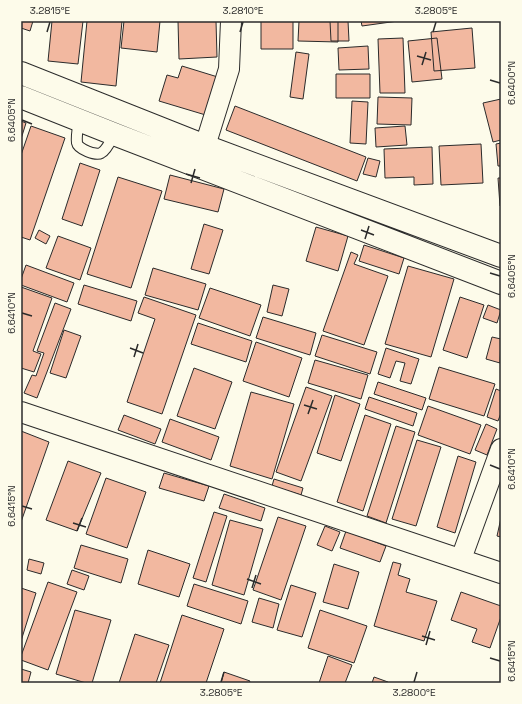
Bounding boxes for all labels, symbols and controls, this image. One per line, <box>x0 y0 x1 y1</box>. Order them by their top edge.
text: 3.2815°E <box>30 4 71 17</box>
text: 3.2810°E <box>223 4 264 17</box>
text: 3.2805°E <box>415 4 458 17</box>
text: 6.6400°N <box>505 61 518 105</box>
text: 6.6405°N <box>5 98 18 142</box>
text: 6.6405°N <box>505 254 518 298</box>
text: 6.6410°N <box>5 292 18 334</box>
text: 6.6410°N <box>505 448 518 490</box>
text: 6.6415°N <box>5 485 18 527</box>
text: 6.6415°N <box>505 640 518 682</box>
text: 3.2805°E <box>200 686 243 699</box>
text: 3.2800°E <box>392 686 436 699</box>

